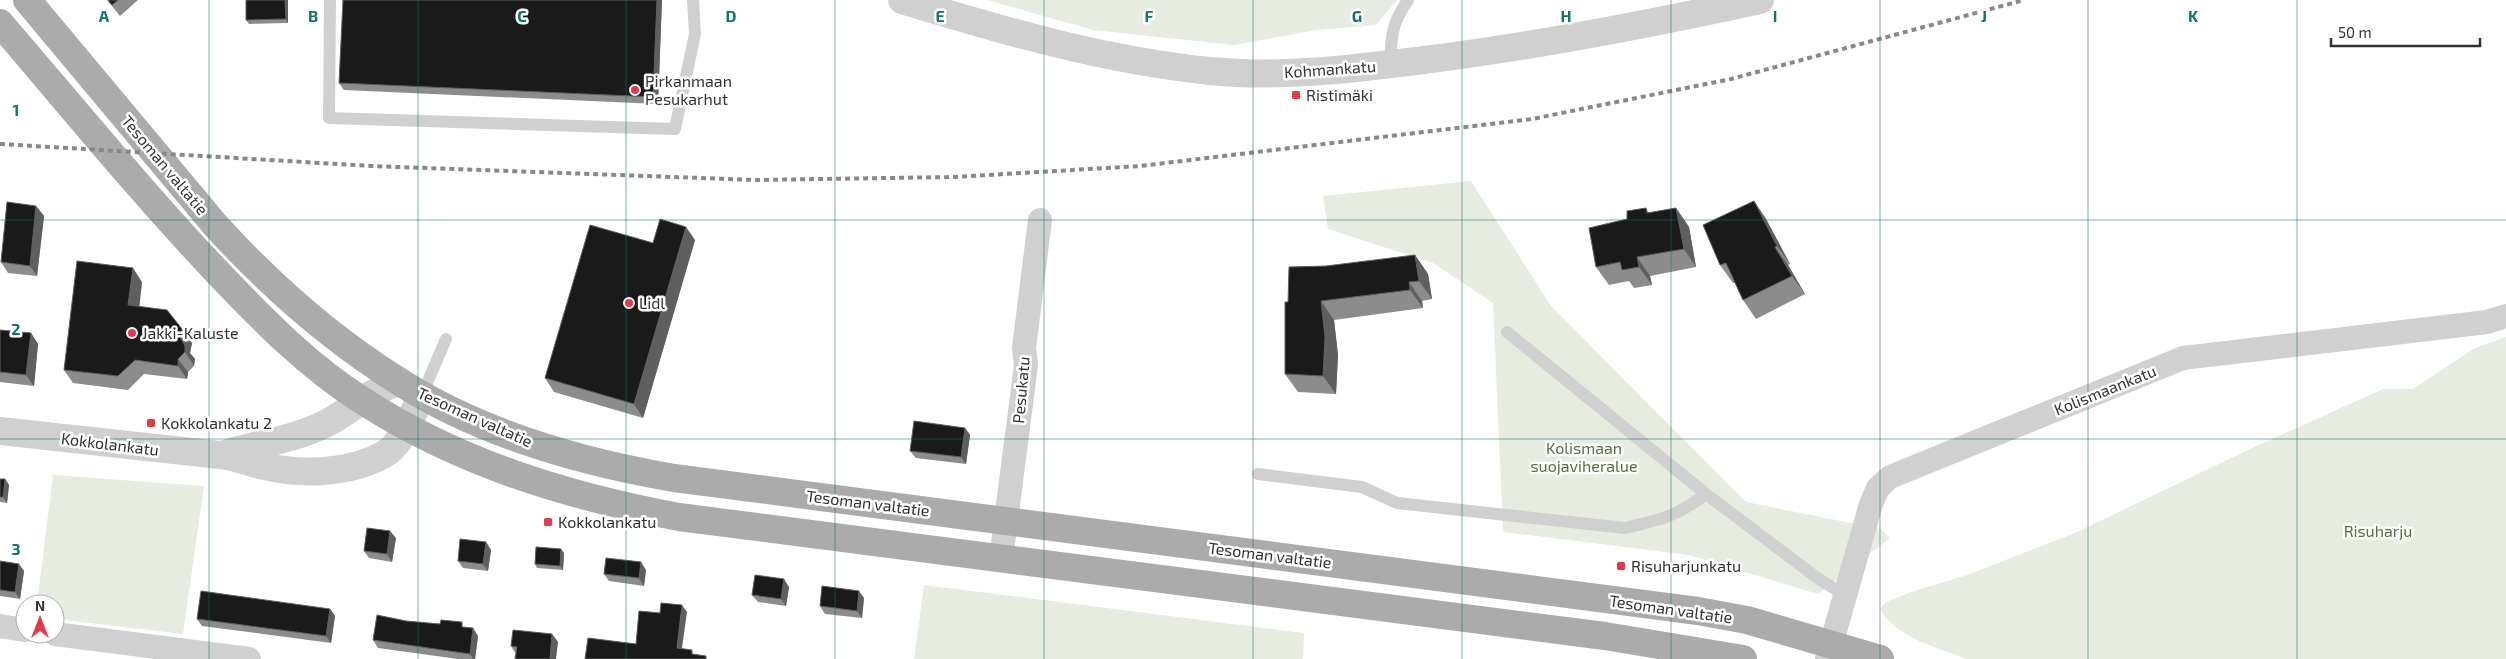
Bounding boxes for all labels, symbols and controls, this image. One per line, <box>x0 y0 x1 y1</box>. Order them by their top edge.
text: A <box>99 6 110 25</box>
text: B <box>308 6 318 25</box>
text: C <box>517 6 527 25</box>
text: D <box>726 6 737 25</box>
text: E <box>935 6 945 25</box>
text: F <box>1145 6 1154 25</box>
text: G <box>1352 6 1362 25</box>
text: H <box>1560 6 1572 25</box>
text: I <box>1773 6 1777 25</box>
text: J <box>1981 6 1987 25</box>
text: K <box>2188 6 2199 25</box>
scale bar <box>2331 15 2480 47</box>
text: 50 m <box>2338 23 2372 41</box>
street label: Kohmankatu <box>1283 56 1376 81</box>
place label: Pirkanmaan Pesukarhut <box>645 71 732 108</box>
marker: Pirkanmaan Pesukarhut <box>629 84 641 96</box>
place label: Ristimäki <box>1306 85 1373 104</box>
marker: Ristimäki <box>1290 89 1302 101</box>
text: 1 <box>13 100 19 119</box>
street label: Tesoman valtatie <box>118 111 213 218</box>
place label: Lidl <box>639 293 665 312</box>
marker: Lidl <box>623 297 635 309</box>
text: 2 <box>11 319 21 338</box>
place label: Jakki-Kaluste <box>142 323 239 342</box>
marker: Jakki-Kaluste <box>126 327 138 339</box>
street label: Pesukatu <box>1008 356 1033 424</box>
street label: Kolismaankatu <box>2051 360 2159 419</box>
street label: Tesoman valtatie <box>415 383 536 450</box>
place label: Kokkolankatu 2 <box>161 413 272 432</box>
marker: Kokkolankatu 2 <box>145 417 157 429</box>
street label: Kokkolankatu <box>60 428 160 459</box>
park label: Kolismaan suojaviheralue <box>1530 438 1638 476</box>
street label: Tesoman valtatie <box>805 486 931 519</box>
place label: Kokkolankatu <box>558 512 656 531</box>
marker: Kokkolankatu <box>542 516 554 528</box>
park label: Risuharju <box>2344 521 2412 541</box>
street label: Tesoman valtatie <box>1207 538 1333 571</box>
text: 3 <box>11 539 21 558</box>
place label: Risuharjunkatu <box>1631 556 1741 576</box>
marker: Risuharjunkatu <box>1615 560 1627 572</box>
street label: Tesoman valtatie <box>1608 590 1734 627</box>
north arrow <box>15 594 65 644</box>
text: N <box>35 597 45 614</box>

